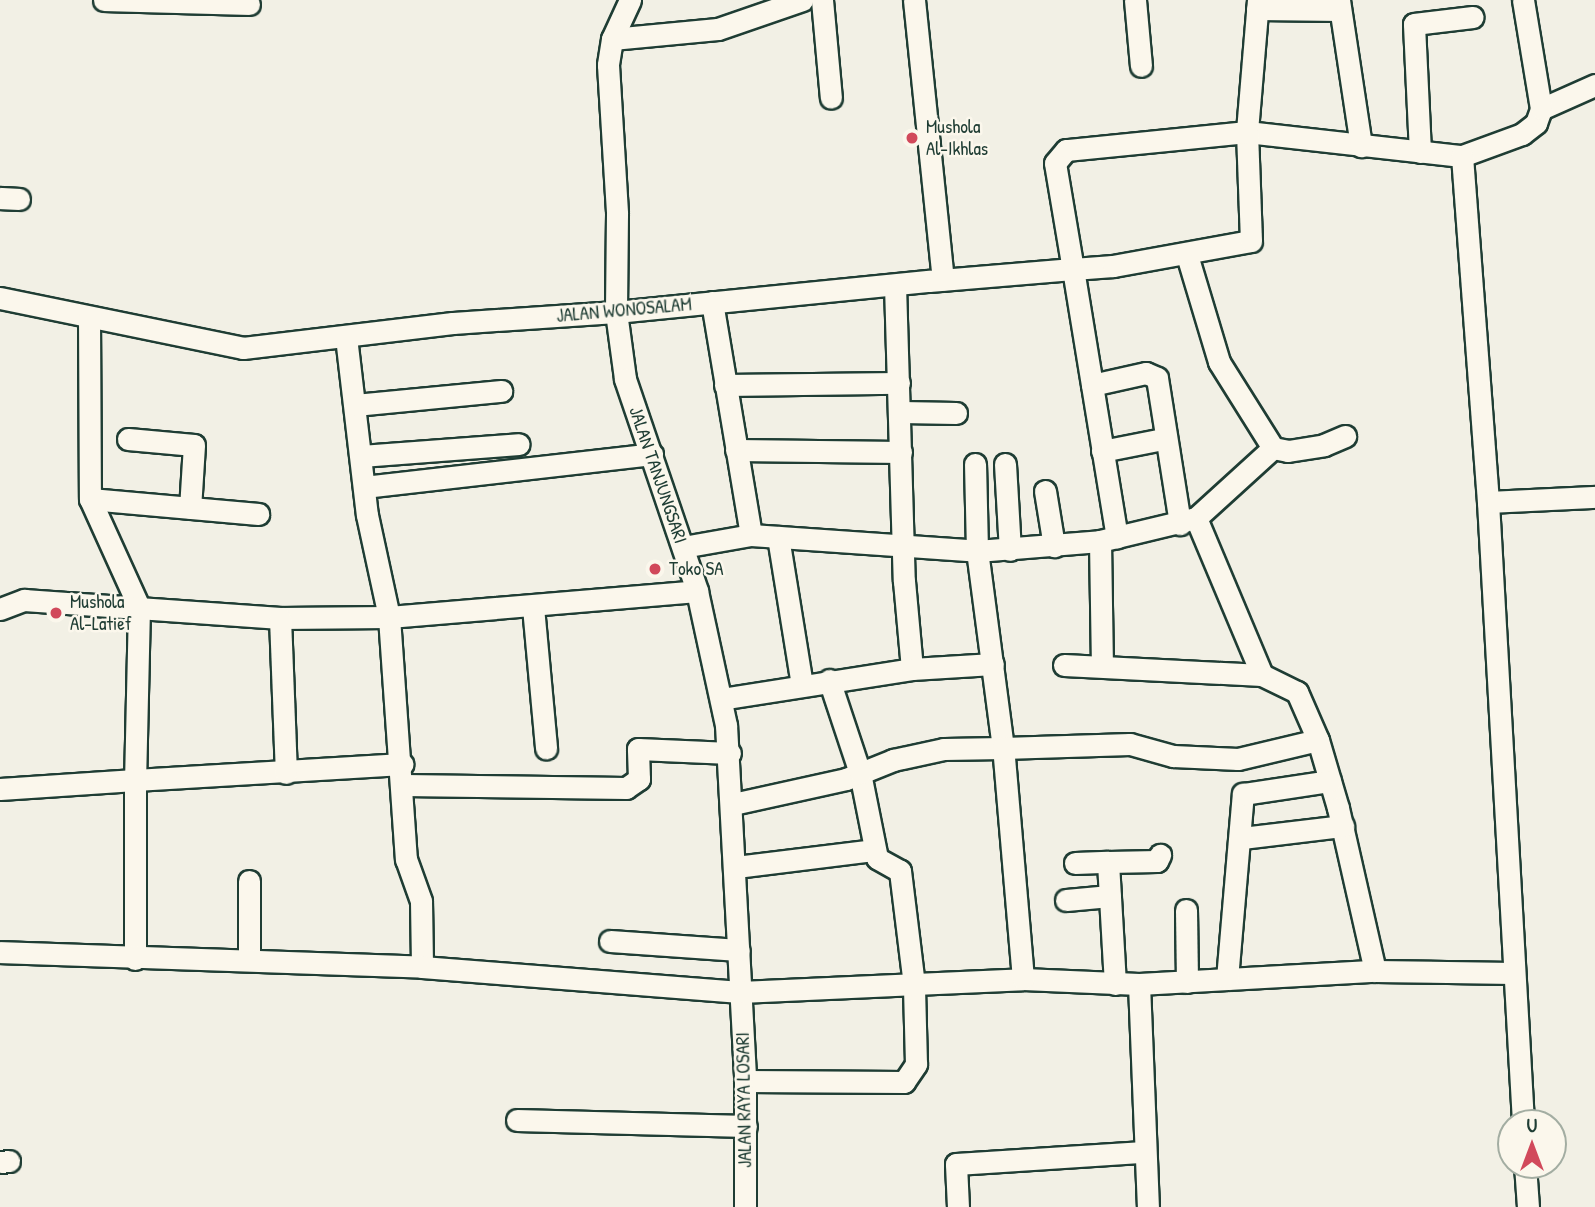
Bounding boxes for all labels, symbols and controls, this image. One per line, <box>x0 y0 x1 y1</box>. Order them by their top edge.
place label: Mushola Al-Ikhlas <box>926 116 988 160</box>
marker: Mushola Al-Ikhlas <box>904 130 920 146</box>
street label: JALAN WONOSALAM <box>555 293 693 327</box>
street label: JALAN TANJUNGSARI <box>624 404 692 546</box>
place label: Toko SA <box>669 558 723 580</box>
marker: Toko SA <box>647 561 663 577</box>
place label: Mushola Al-Latief <box>70 591 132 635</box>
marker: Mushola Al-Latief <box>48 605 64 621</box>
street label: JALAN RAYA LOSARI <box>731 1032 757 1168</box>
north arrow <box>1497 1109 1567 1179</box>
text: U <box>1527 1112 1537 1138</box>

